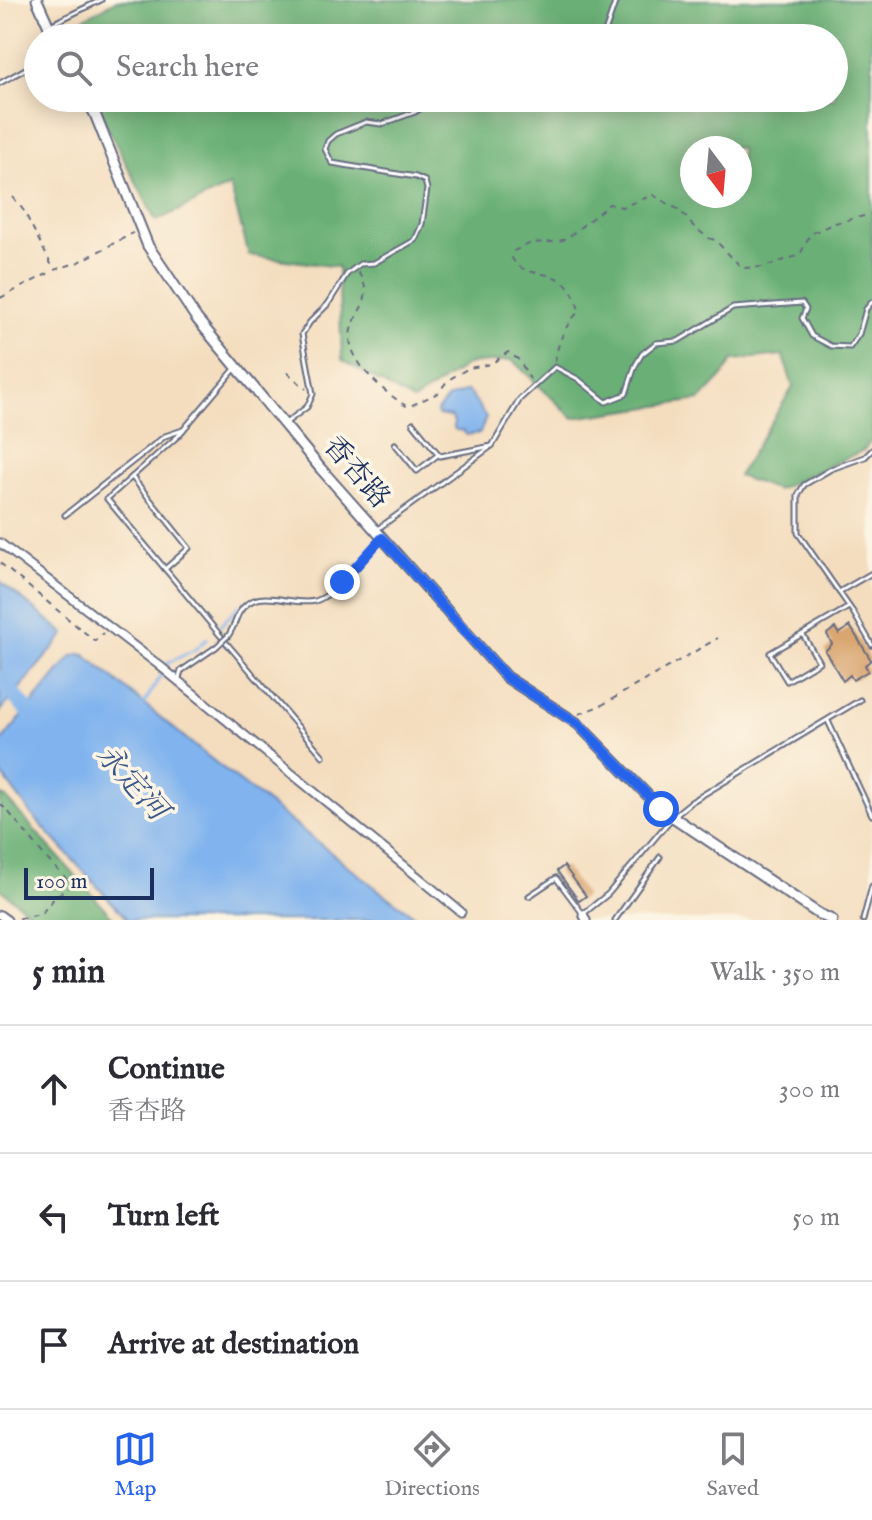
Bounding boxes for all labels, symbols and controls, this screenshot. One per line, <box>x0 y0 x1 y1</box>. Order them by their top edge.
search box <box>24 24 848 112</box>
icon: search <box>52 46 96 90</box>
text: Search here <box>116 49 259 87</box>
north arrow <box>680 136 752 208</box>
street label: 香杏路 <box>315 430 397 516</box>
route end <box>324 564 360 600</box>
water label: 永定河 <box>87 737 179 833</box>
route start <box>643 791 679 827</box>
scale bar <box>24 864 154 900</box>
text: 100 m <box>36 868 88 896</box>
text: 5 min <box>32 951 105 994</box>
text: Walk · 350 m <box>710 956 840 989</box>
text: Continue <box>108 1051 225 1089</box>
icon: ahead <box>32 1067 76 1111</box>
text: 300 m <box>779 1073 840 1106</box>
text: 香杏路 <box>108 1095 186 1128</box>
icon: left <box>32 1195 76 1239</box>
text: Turn left <box>108 1198 219 1236</box>
text: 50 m <box>792 1201 840 1234</box>
icon: arrive <box>32 1323 76 1367</box>
text: Arrive at destination <box>108 1326 359 1364</box>
tab: Map <box>113 1427 157 1503</box>
tab: Directions <box>384 1427 480 1503</box>
tab: Saved <box>707 1427 759 1503</box>

